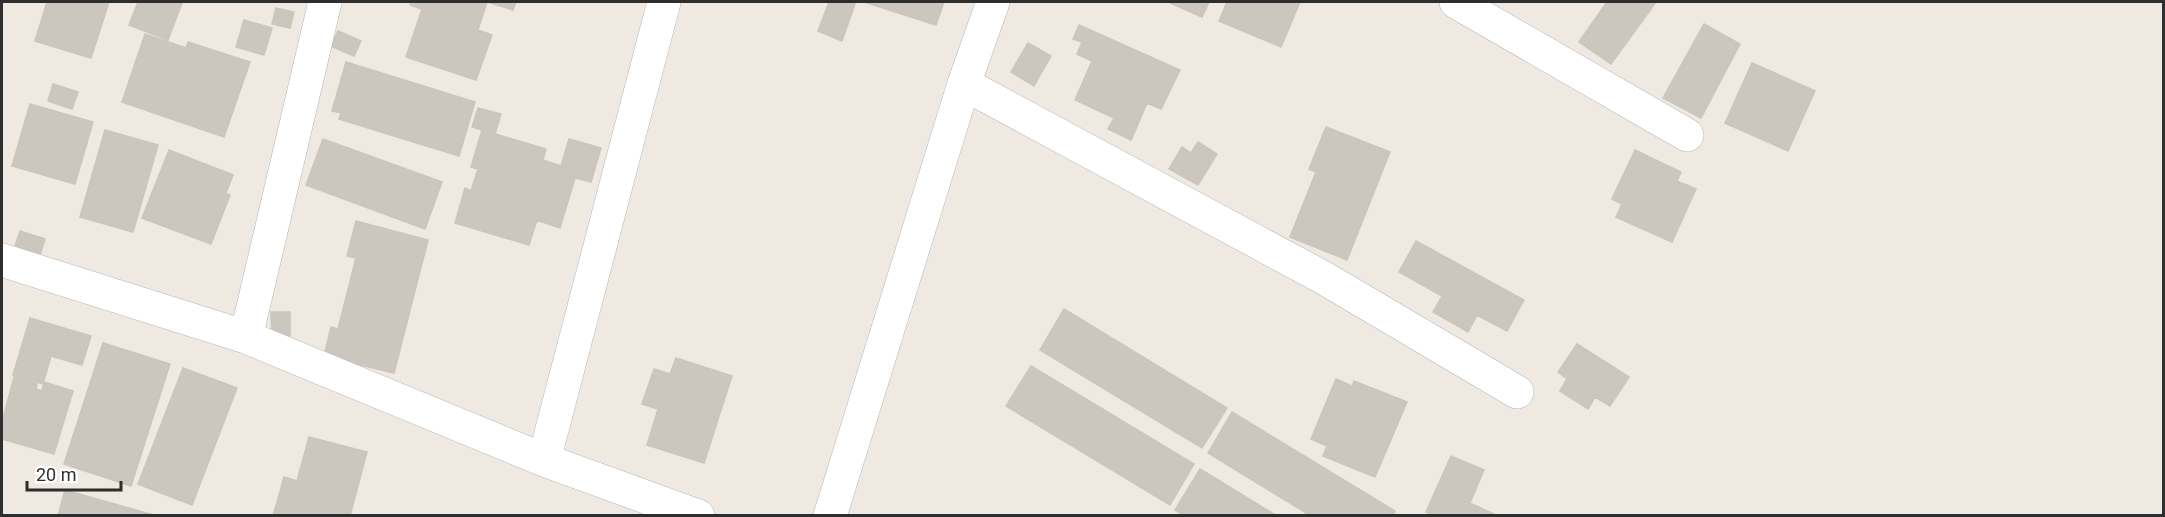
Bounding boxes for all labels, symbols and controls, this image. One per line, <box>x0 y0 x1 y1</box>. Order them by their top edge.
scale bar <box>27 454 122 492</box>
text: 20 m <box>36 464 76 485</box>

